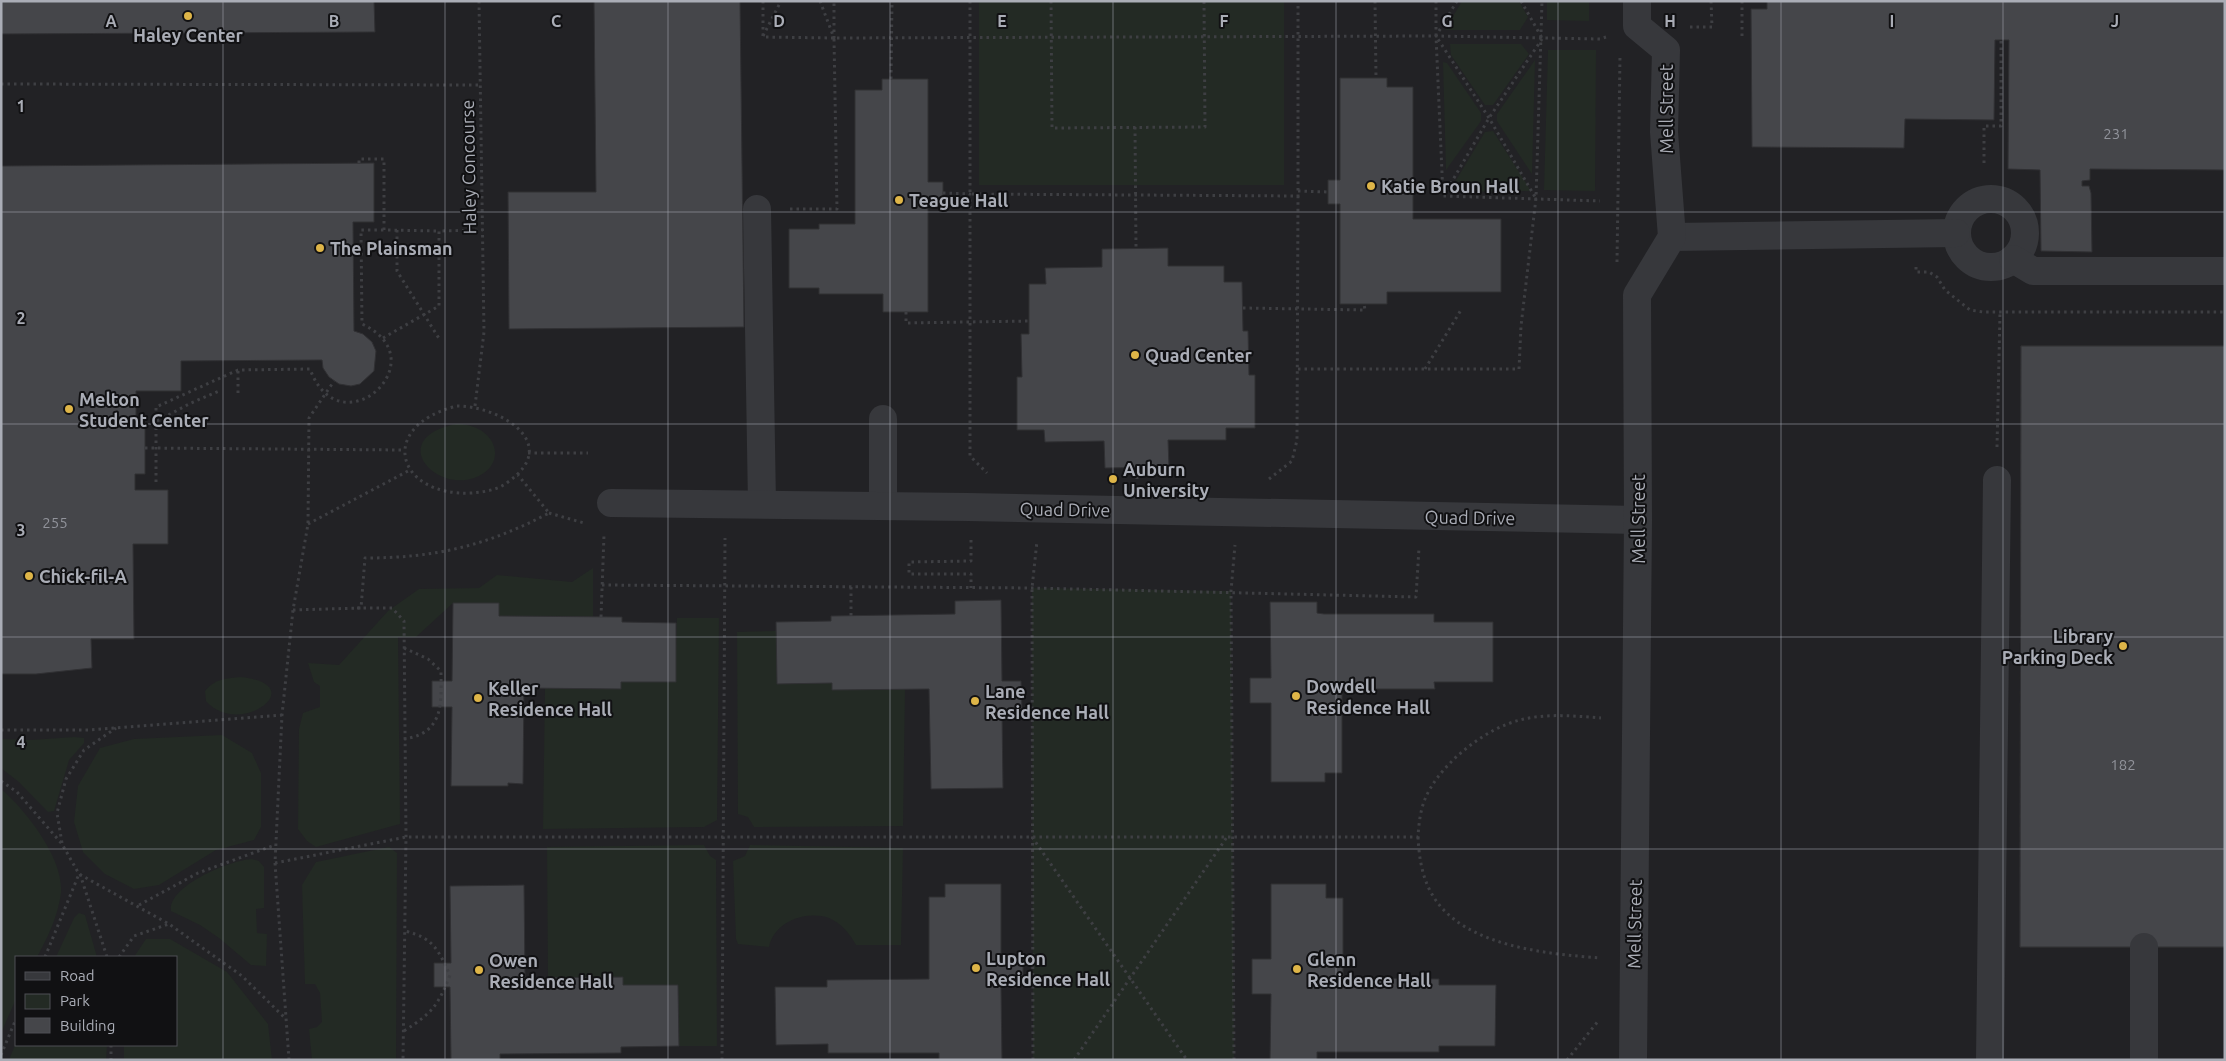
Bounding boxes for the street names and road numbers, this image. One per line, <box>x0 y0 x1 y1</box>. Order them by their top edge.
street label: Mell Street <box>1656 64 1676 154</box>
street label: Haley Concourse <box>457 99 479 235</box>
street label: Mell Street <box>1628 474 1648 564</box>
street label: Quad Drive <box>1019 498 1111 521</box>
street label: Quad Drive <box>1424 506 1516 529</box>
street label: Mell Street <box>1623 879 1645 969</box>

